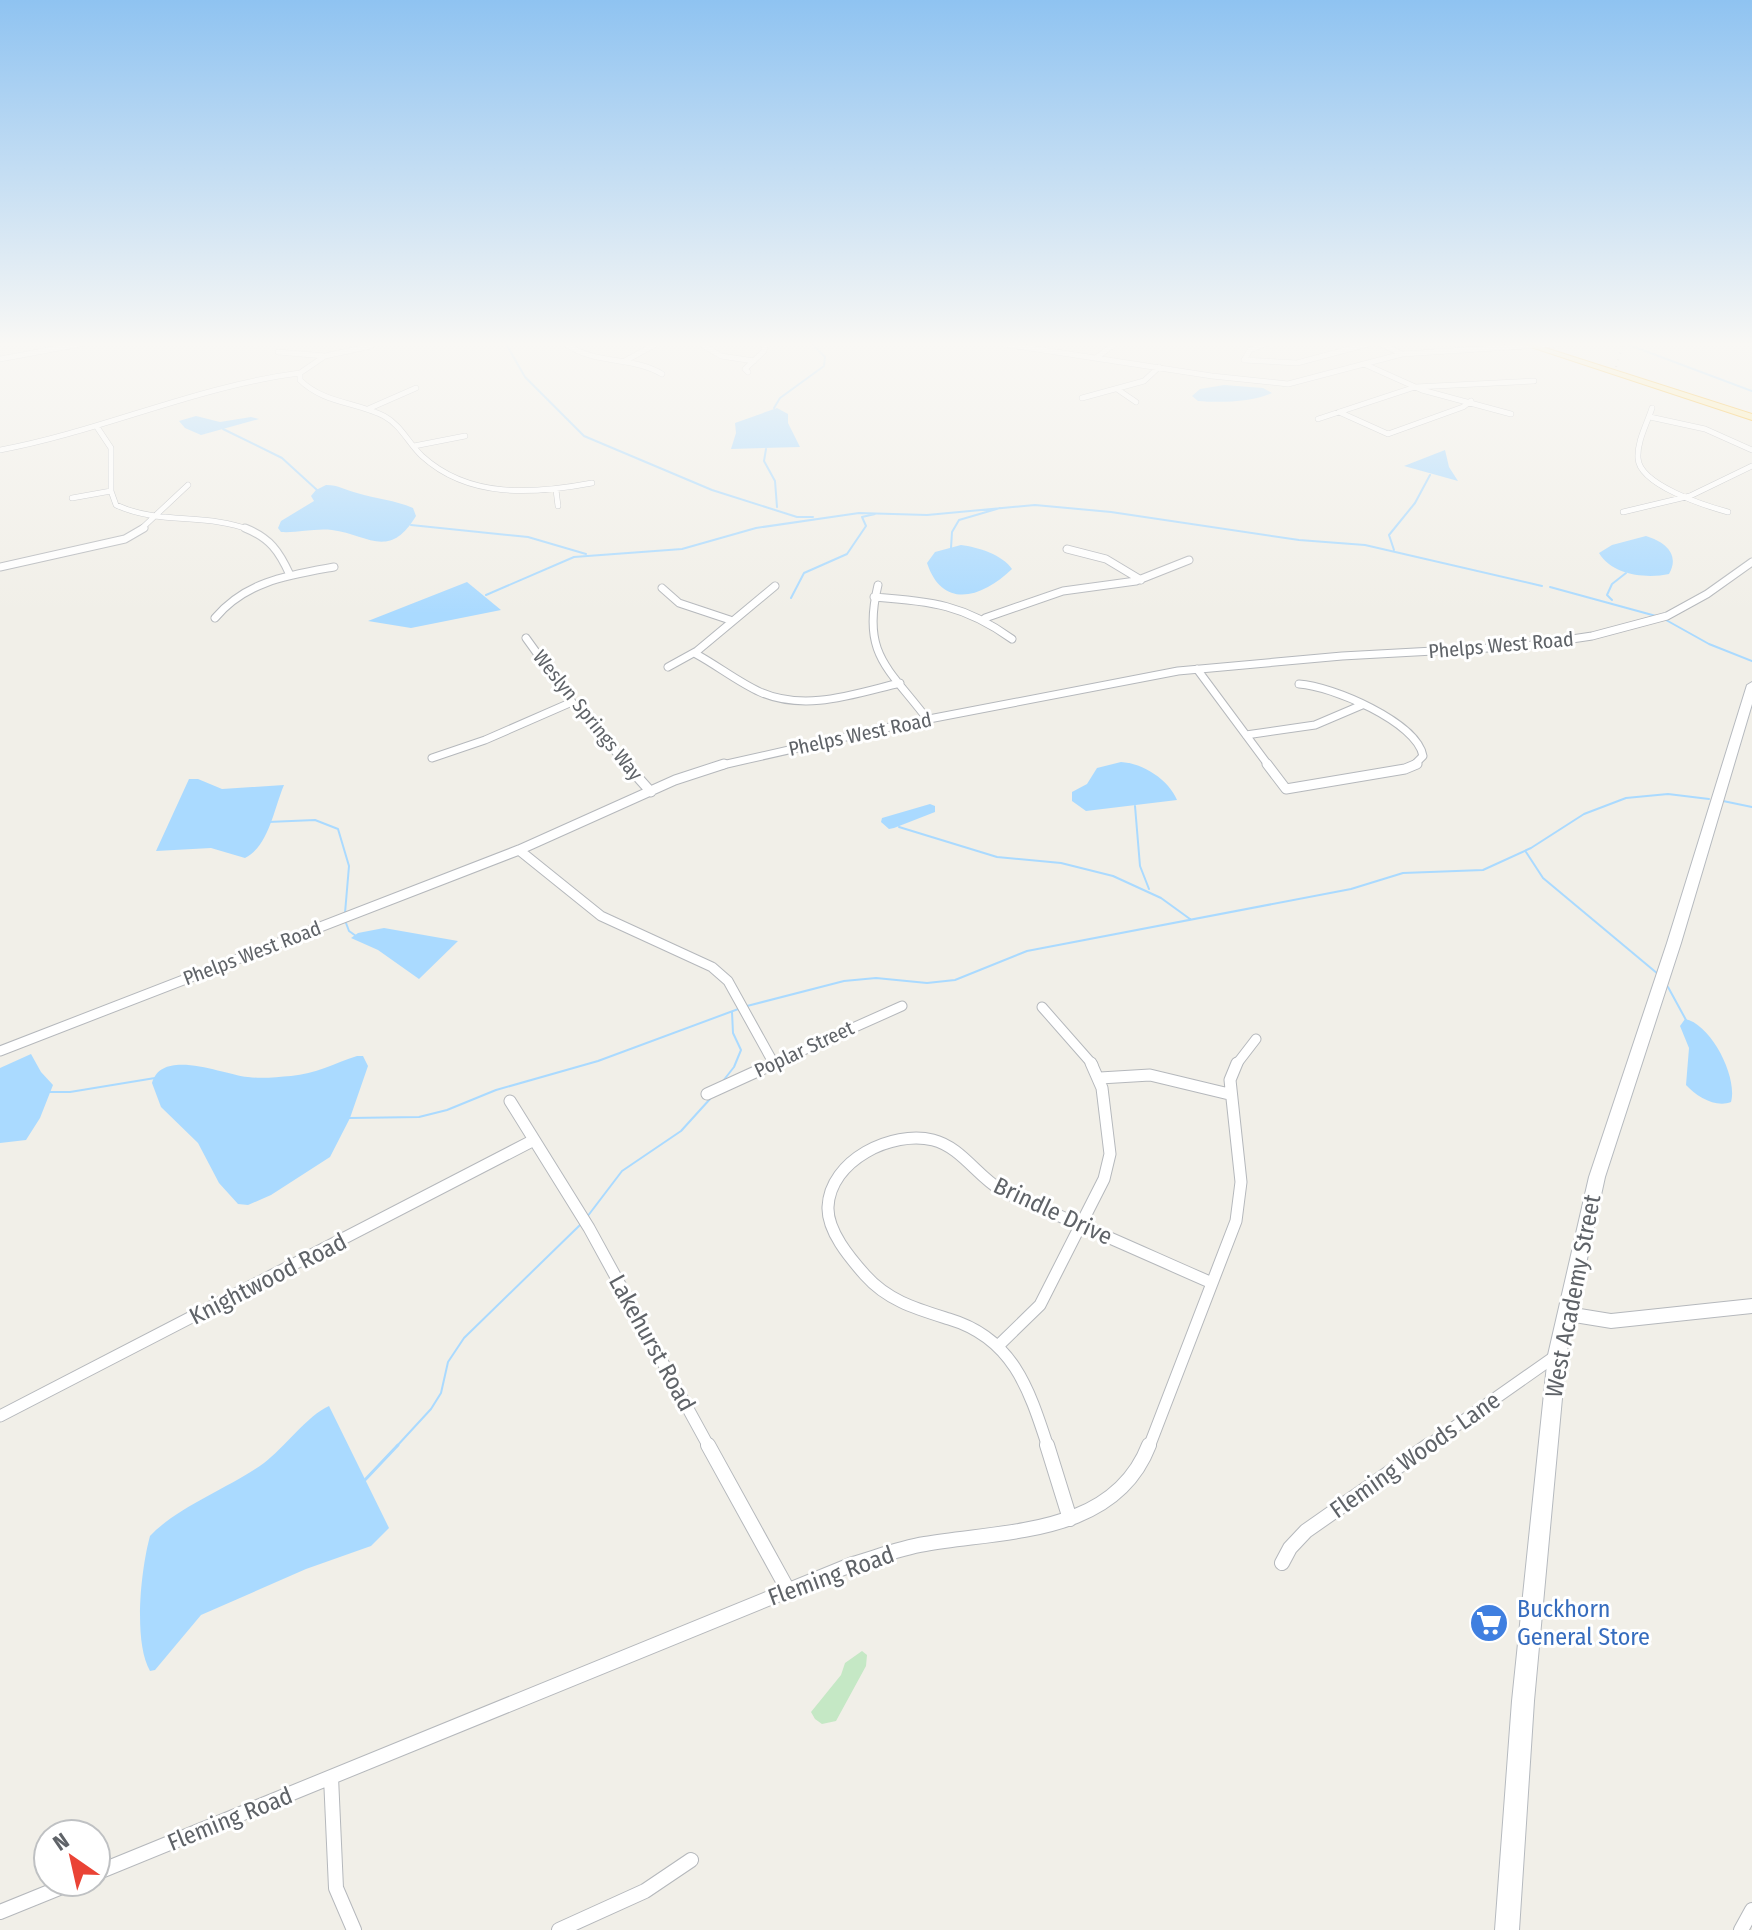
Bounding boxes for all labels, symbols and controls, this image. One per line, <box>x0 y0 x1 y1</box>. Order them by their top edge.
street label: Phelps West Road <box>1427 627 1575 663</box>
street label: Weslyn Springs Way <box>528 645 648 785</box>
street label: Phelps West Road <box>786 707 934 761</box>
street label: Phelps West Road <box>180 916 324 990</box>
street label: Poplar Street <box>750 1015 858 1082</box>
street label: Brindle Drive <box>989 1171 1117 1251</box>
street label: West Academy Street <box>1540 1192 1606 1400</box>
street label: Knightwood Road <box>185 1227 351 1331</box>
street label: Lakehurst Road <box>603 1270 701 1416</box>
street label: Fleming Woods Lane <box>1325 1386 1505 1524</box>
street label: Fleming Road <box>764 1540 898 1612</box>
place label: Buckhorn General Store <box>1517 1595 1650 1651</box>
supermarket icon: Buckhorn General Store <box>1468 1602 1510 1644</box>
street label: Fleming Road <box>163 1781 297 1857</box>
north arrow <box>32 1818 112 1898</box>
text: N <box>48 1827 74 1857</box>

